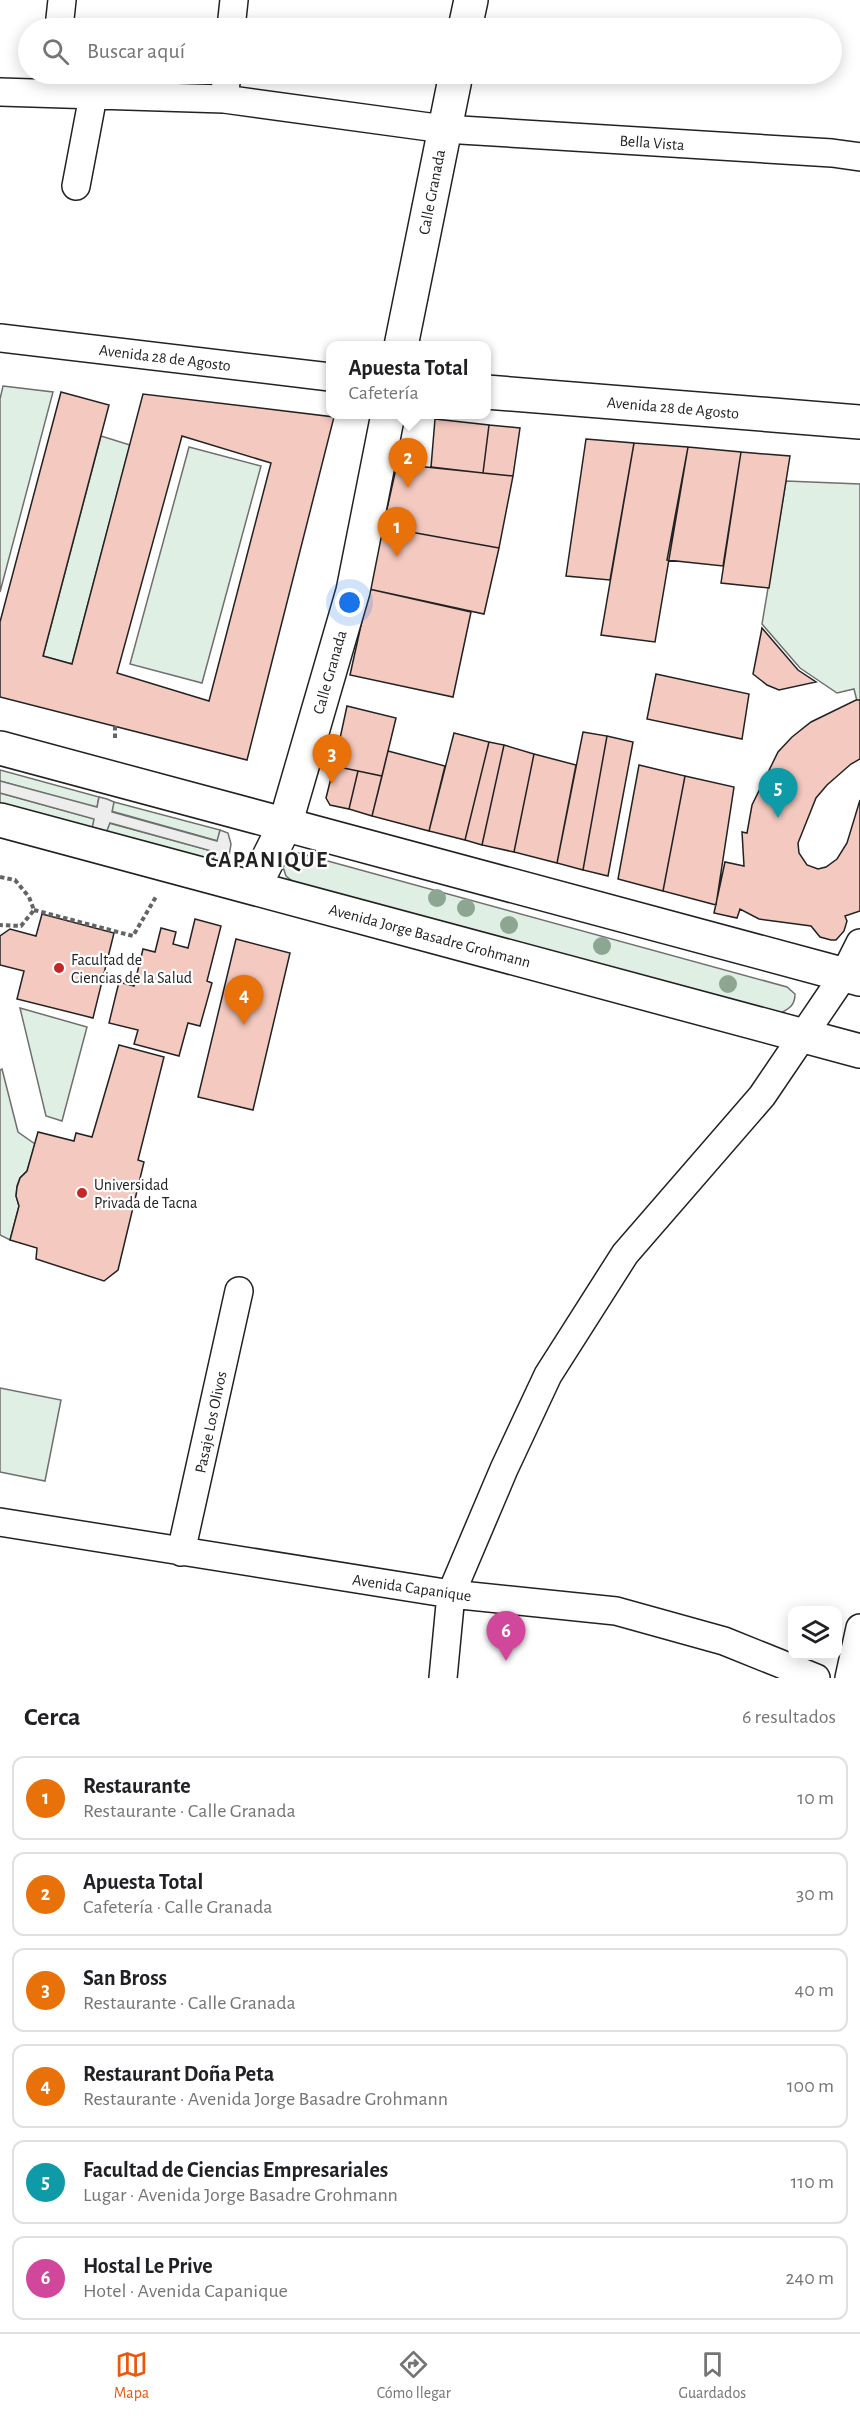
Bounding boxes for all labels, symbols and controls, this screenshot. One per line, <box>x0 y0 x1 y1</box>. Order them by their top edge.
search box <box>18 18 842 84</box>
icon: search <box>39 35 72 68</box>
text: Buscar aquí <box>87 40 185 62</box>
street label: Bella Vista <box>619 133 685 153</box>
street label: Calle Granada <box>416 148 448 236</box>
popup <box>326 341 491 419</box>
street label: Avenida 28 de Agosto <box>98 342 232 374</box>
text: Apuesta Total <box>348 357 469 379</box>
text: Cafetería <box>348 383 419 403</box>
street label: Avenida 28 de Agosto <box>606 394 740 422</box>
pin: 2 <box>388 438 428 488</box>
pin: 1 <box>378 508 416 557</box>
your location <box>335 588 364 617</box>
street label: Calle Granada <box>310 629 350 716</box>
pin: 3 <box>312 734 352 784</box>
pin: 5 <box>758 768 798 818</box>
district label: CAPANIQUE <box>205 849 329 872</box>
street label: Avenida Jorge Basadre Grohmann <box>327 901 532 971</box>
place label: Facultad de Ciencias de la Salud <box>71 952 192 986</box>
marker: Facultad de Ciencias de la Salud <box>52 961 66 975</box>
pin: 4 <box>224 976 264 1025</box>
place label: Universidad Privada de Tacna <box>94 1177 197 1211</box>
marker: Universidad Privada de Tacna <box>75 1186 89 1200</box>
street label: Pasaje Los Olivos <box>192 1370 231 1475</box>
street label: Avenida Capanique <box>351 1572 472 1604</box>
map controls <box>788 1606 842 1660</box>
button: layers <box>788 1606 842 1660</box>
pin: 6 <box>486 1612 526 1661</box>
text: Cerca <box>24 1704 81 1730</box>
text: 6 resultados <box>742 1707 836 1727</box>
text: Restaurante <box>83 1775 191 1797</box>
text: 1 <box>42 1788 49 1808</box>
text: 10 m <box>797 1788 834 1808</box>
text: Restaurante · Calle Granada <box>83 1801 296 1821</box>
text: Apuesta Total <box>83 1871 203 1893</box>
text: 2 <box>41 1884 50 1904</box>
text: 30 m <box>796 1884 834 1904</box>
text: Cafetería · Calle Granada <box>83 1897 272 1917</box>
text: San Bross <box>83 1967 167 1989</box>
text: 3 <box>41 1980 50 2000</box>
text: 40 m <box>795 1980 834 2000</box>
text: Restaurante · Calle Granada <box>83 1993 296 2013</box>
text: Restaurant Doña Peta <box>83 2063 274 2085</box>
text: 4 <box>40 2076 51 2096</box>
text: 100 m <box>787 2076 834 2096</box>
text: Restaurante · Avenida Jorge Basadre Grohmann <box>83 2089 448 2109</box>
text: Facultad de Ciencias Empresariales <box>83 2159 388 2181</box>
text: 5 <box>41 2172 50 2192</box>
text: 110 m <box>790 2172 834 2192</box>
text: Lugar · Avenida Jorge Basadre Grohmann <box>83 2185 398 2205</box>
text: Hostal Le Prive <box>83 2255 213 2277</box>
text: 6 <box>41 2268 50 2288</box>
text: 240 m <box>785 2268 834 2288</box>
text: Hotel · Avenida Capanique <box>83 2281 288 2301</box>
tab: Mapa <box>114 2348 149 2403</box>
tab: Cómo llegar <box>377 2348 451 2403</box>
tab: Guardados <box>679 2348 746 2403</box>

